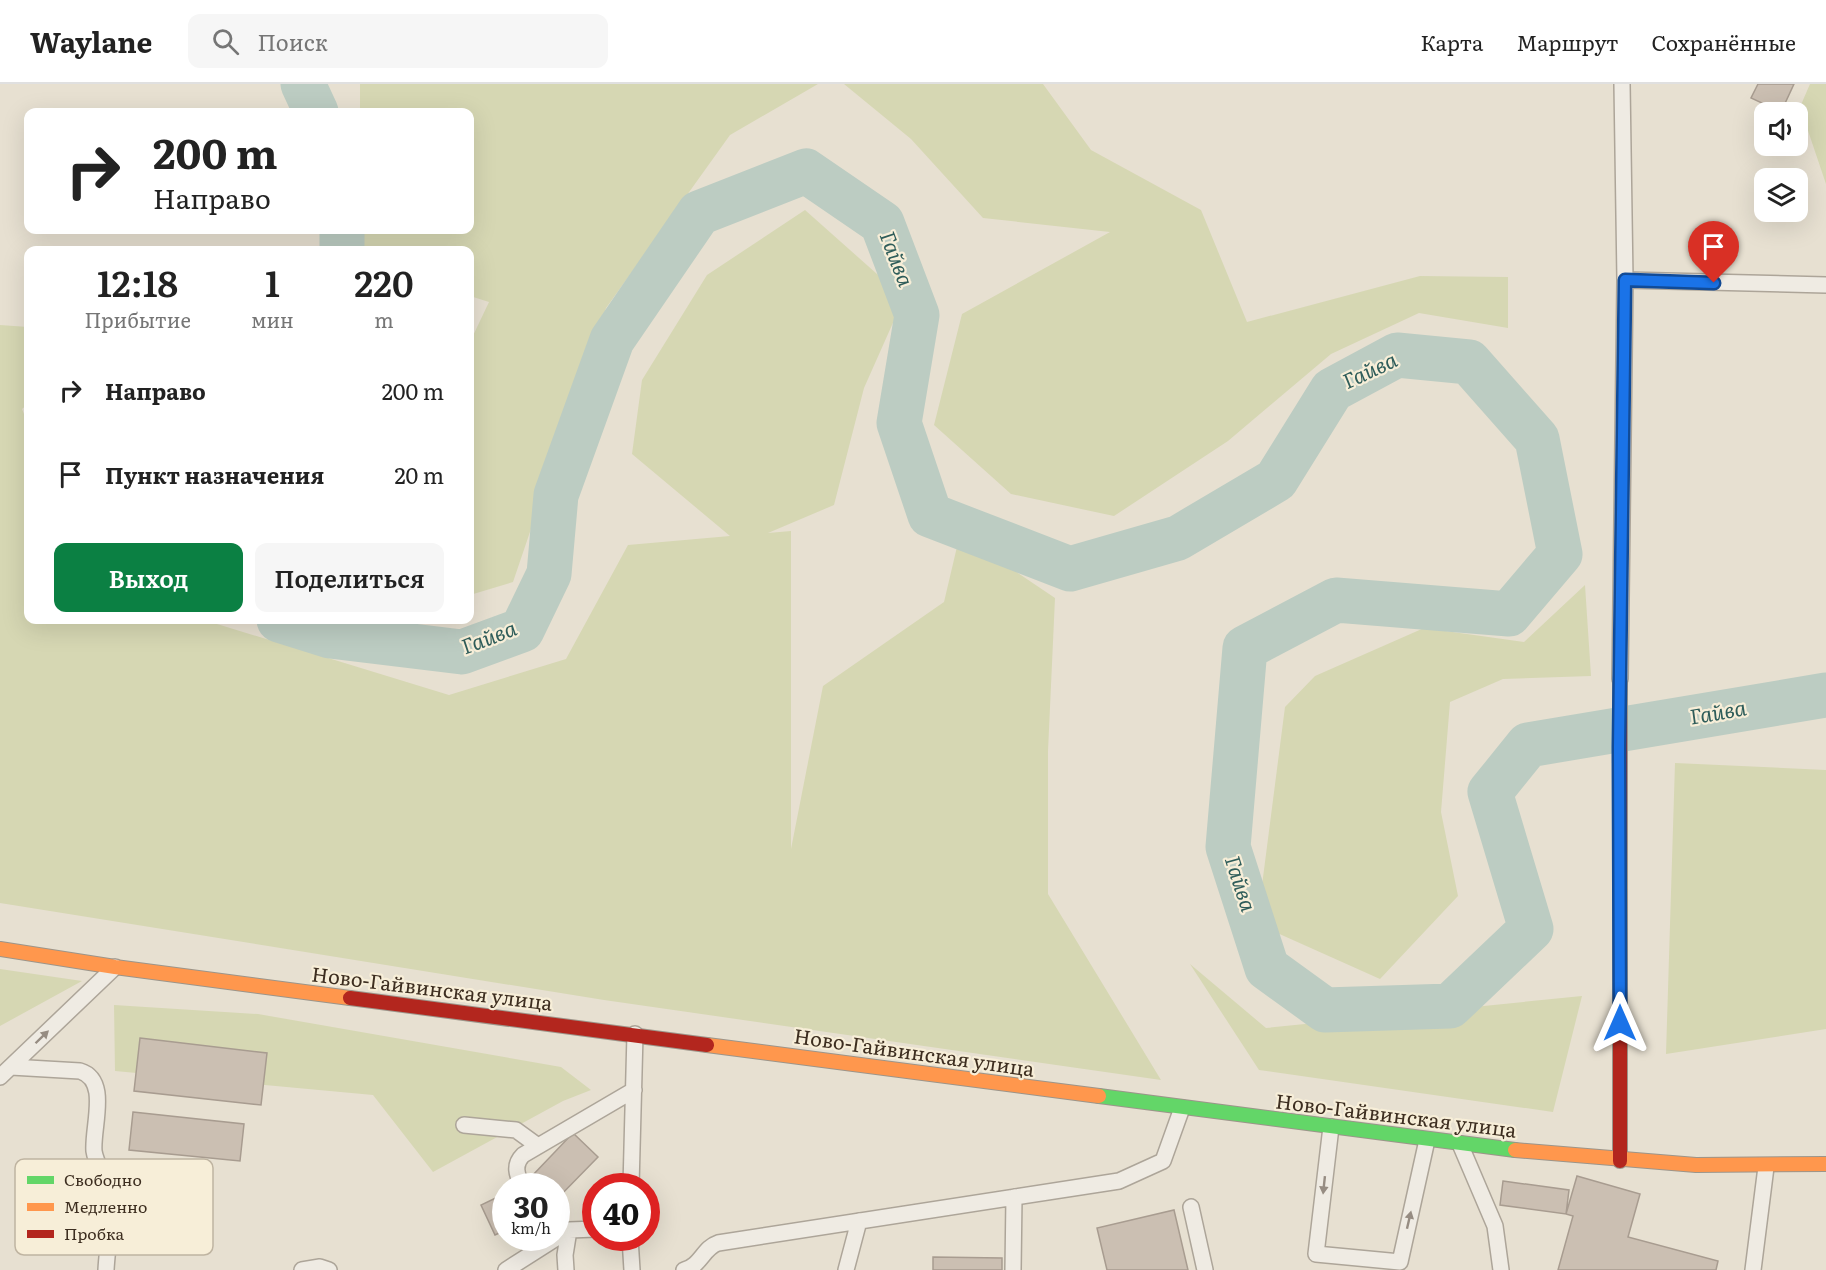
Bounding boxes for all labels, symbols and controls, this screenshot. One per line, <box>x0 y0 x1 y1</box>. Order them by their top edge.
search box <box>188 14 608 68</box>
text: Waylane <box>30 20 152 62</box>
icon: search <box>209 25 242 58</box>
text: Поиск <box>257 25 328 58</box>
text: Карта <box>1420 26 1483 57</box>
text: Маршрут <box>1516 26 1618 57</box>
text: Сохранённые <box>1651 26 1796 57</box>
map controls <box>1754 102 1808 222</box>
button: sound <box>1754 102 1808 156</box>
text: 200 m <box>153 120 278 182</box>
icon: right <box>54 132 132 210</box>
button: layers <box>1754 168 1808 222</box>
text: Направо <box>153 177 271 217</box>
pin <box>1688 221 1739 283</box>
water label: Гайва <box>874 226 923 290</box>
icon: arrive <box>1697 230 1730 263</box>
text: 12:18 <box>97 255 178 308</box>
text: 1 <box>265 255 280 308</box>
text: 220 <box>354 255 414 308</box>
text: Прибытие <box>84 304 191 334</box>
text: мин <box>251 304 294 334</box>
text: m <box>374 304 394 334</box>
water label: Гайва <box>1337 343 1401 395</box>
icon: right <box>54 374 87 407</box>
text: Направо <box>105 374 206 407</box>
text: 200 m <box>382 374 444 407</box>
icon: arrive <box>54 458 87 491</box>
text: Пункт назначения <box>105 458 324 491</box>
text: 20 m <box>394 458 444 491</box>
button: Выход <box>54 543 243 612</box>
button: Поделиться <box>255 543 444 612</box>
water label: Гайва <box>456 611 520 660</box>
water label: Гайва <box>1687 690 1748 731</box>
water label: Гайва <box>1219 851 1266 915</box>
street label: Ново-Гайвинская улица <box>310 957 555 1017</box>
position arrow <box>1588 991 1652 1055</box>
street label: Ново-Гайвинская улица <box>792 1019 1037 1083</box>
one-way arrow <box>35 1030 50 1044</box>
street label: Ново-Гайвинская улица <box>1274 1084 1519 1144</box>
legend <box>15 1159 213 1255</box>
text: Свободно <box>64 1167 142 1191</box>
speed limit sign: 40 <box>582 1173 660 1251</box>
one-way arrow <box>1319 1176 1329 1195</box>
text: 30 <box>513 1183 549 1227</box>
text: Медленно <box>64 1194 147 1218</box>
one-way arrow <box>1405 1211 1414 1230</box>
text: km/h <box>511 1216 551 1239</box>
text: Пробка <box>64 1221 125 1245</box>

